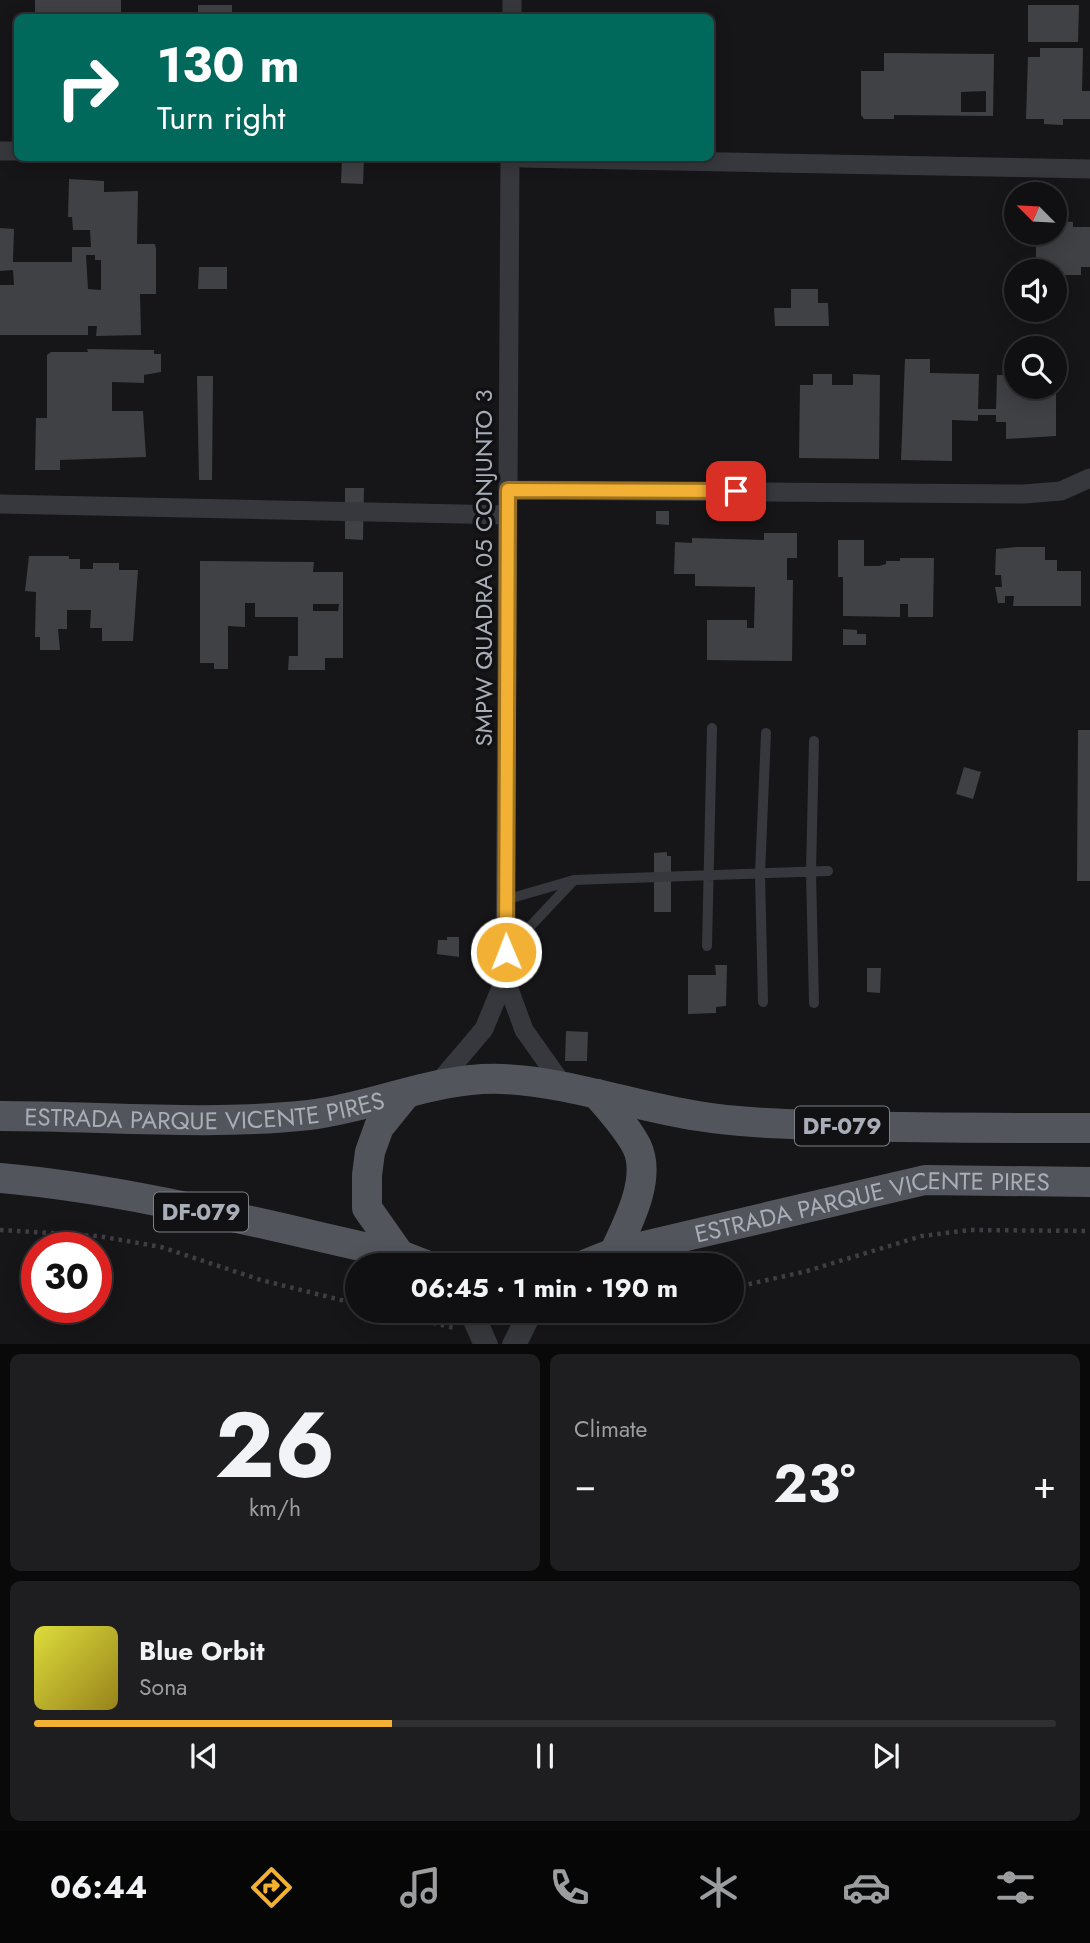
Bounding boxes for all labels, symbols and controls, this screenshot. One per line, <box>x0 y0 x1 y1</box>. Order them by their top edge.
text: 130 m <box>157 30 300 100</box>
icon: right <box>42 42 133 133</box>
text: Turn right <box>157 95 286 141</box>
north arrow <box>1004 182 1068 245</box>
map controls <box>1004 182 1067 399</box>
button: sound <box>1004 259 1067 322</box>
button: search <box>1004 336 1067 399</box>
street label: SMPW QUADRA 05 CONJUNTO 3 <box>466 389 501 747</box>
pin <box>706 461 766 521</box>
icon: arrive <box>717 472 755 510</box>
position arrow <box>469 915 543 989</box>
street label: ESTRADA PARQUE VICENTE PIRES <box>24 1082 388 1138</box>
road number: DF-079 <box>795 1106 889 1146</box>
street label: ESTRADA PARQUE VICENTE PIRES <box>691 1162 1050 1251</box>
road number: DF-079 <box>154 1192 248 1232</box>
speed limit sign: 30 <box>21 1232 112 1323</box>
text: 06:45 · 1 min · 190 m <box>411 1269 678 1307</box>
text: 26 <box>215 1380 335 1511</box>
text: Climate <box>574 1412 647 1446</box>
text: 23° <box>774 1446 855 1522</box>
text: − <box>574 1457 596 1512</box>
text: + <box>1033 1457 1056 1512</box>
text: km/h <box>249 1491 301 1525</box>
text: Blue Orbit <box>139 1632 264 1670</box>
text: Sona <box>139 1670 187 1704</box>
icon: previous <box>185 1737 223 1775</box>
icon: pause <box>526 1737 564 1775</box>
icon: next <box>867 1737 905 1775</box>
icon: directions <box>247 1863 296 1912</box>
icon: music <box>396 1863 445 1912</box>
icon: phone <box>545 1863 594 1912</box>
icon: climate <box>694 1863 743 1912</box>
icon: car <box>842 1863 891 1912</box>
icon: filters <box>991 1863 1040 1912</box>
text: 06:44 <box>50 1864 147 1910</box>

